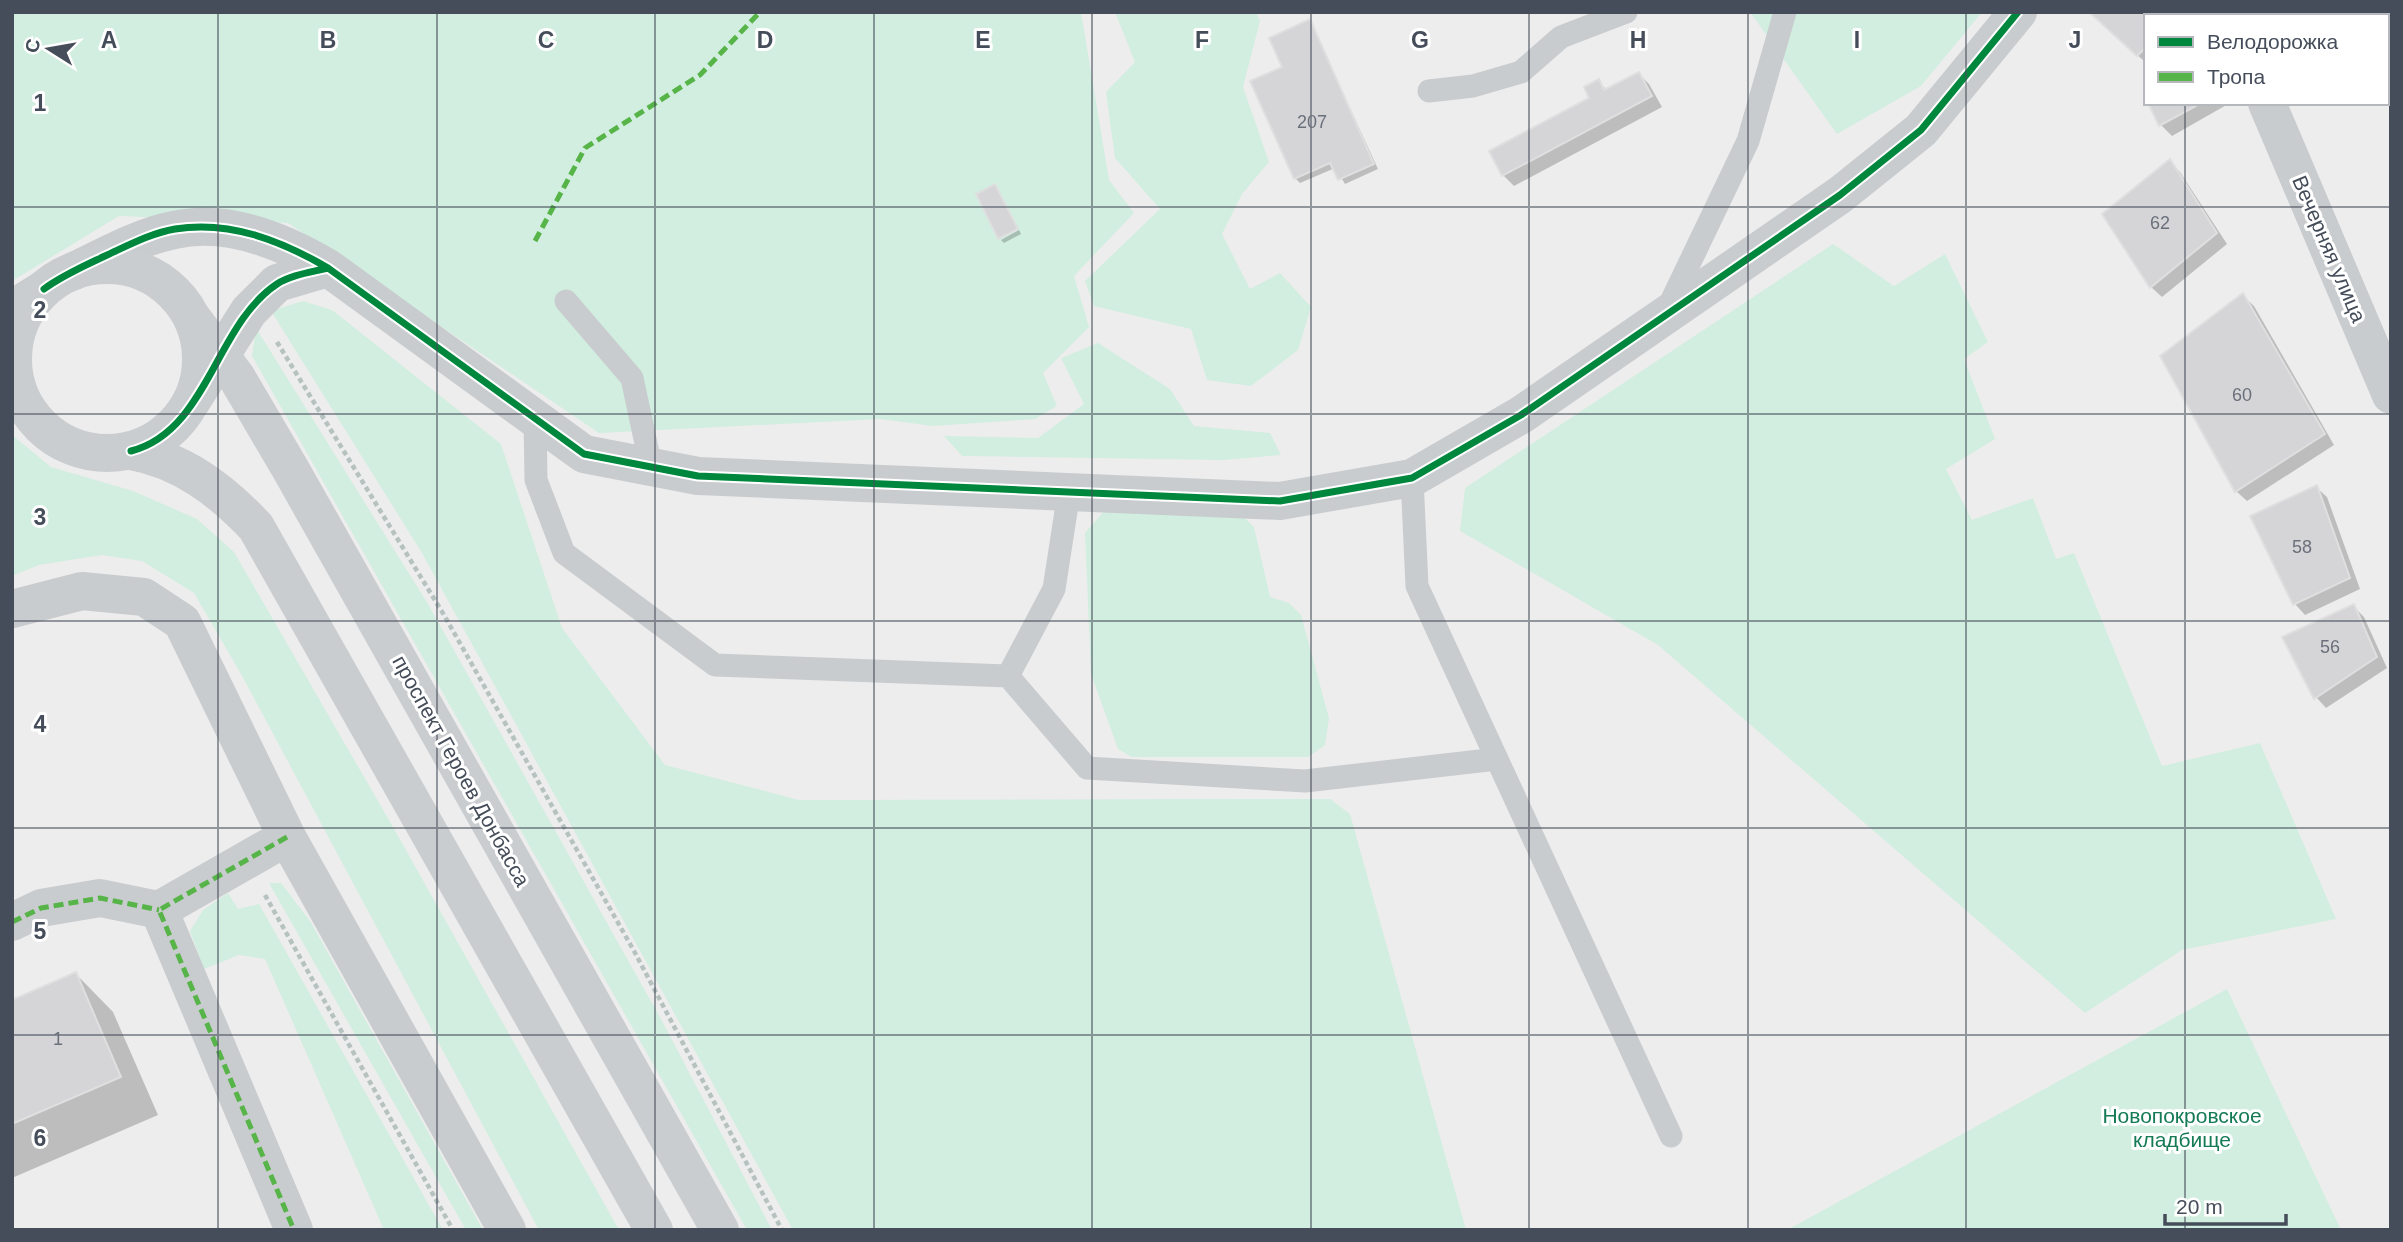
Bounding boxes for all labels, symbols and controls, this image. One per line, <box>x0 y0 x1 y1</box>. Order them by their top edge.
north arrow <box>14 14 84 84</box>
legend <box>2144 14 2389 105</box>
text: A <box>101 27 117 53</box>
text: B <box>320 27 336 53</box>
text: C <box>538 27 554 53</box>
text: D <box>757 27 773 53</box>
text: E <box>975 27 991 53</box>
text: F <box>1195 27 1209 53</box>
text: G <box>1411 27 1429 53</box>
text: H <box>1630 27 1646 53</box>
text: I <box>1854 27 1860 53</box>
text: J <box>2069 27 2081 53</box>
text: Велодорожка <box>2207 30 2338 53</box>
text: С <box>21 37 44 55</box>
text: Тропа <box>2207 65 2265 88</box>
text: 1 <box>34 90 47 116</box>
house number: 207 <box>1297 112 1327 132</box>
street label: Вечерняя улица <box>2288 172 2371 326</box>
house number: 62 <box>2150 213 2170 233</box>
text: 2 <box>34 297 46 323</box>
house number: 60 <box>2232 385 2252 405</box>
text: 3 <box>34 504 46 530</box>
house number: 58 <box>2292 537 2312 557</box>
house number: 56 <box>2320 637 2340 657</box>
street label: проспект Героев Донбасса <box>388 651 535 891</box>
text: 4 <box>34 711 47 737</box>
text: 5 <box>34 918 47 944</box>
house number: 1 <box>53 1029 63 1049</box>
park label: Новопокровское кладбище <box>2102 1104 2262 1151</box>
text: 6 <box>34 1125 46 1151</box>
scale bar <box>2165 1182 2286 1226</box>
text: 20 m <box>2176 1195 2223 1218</box>

